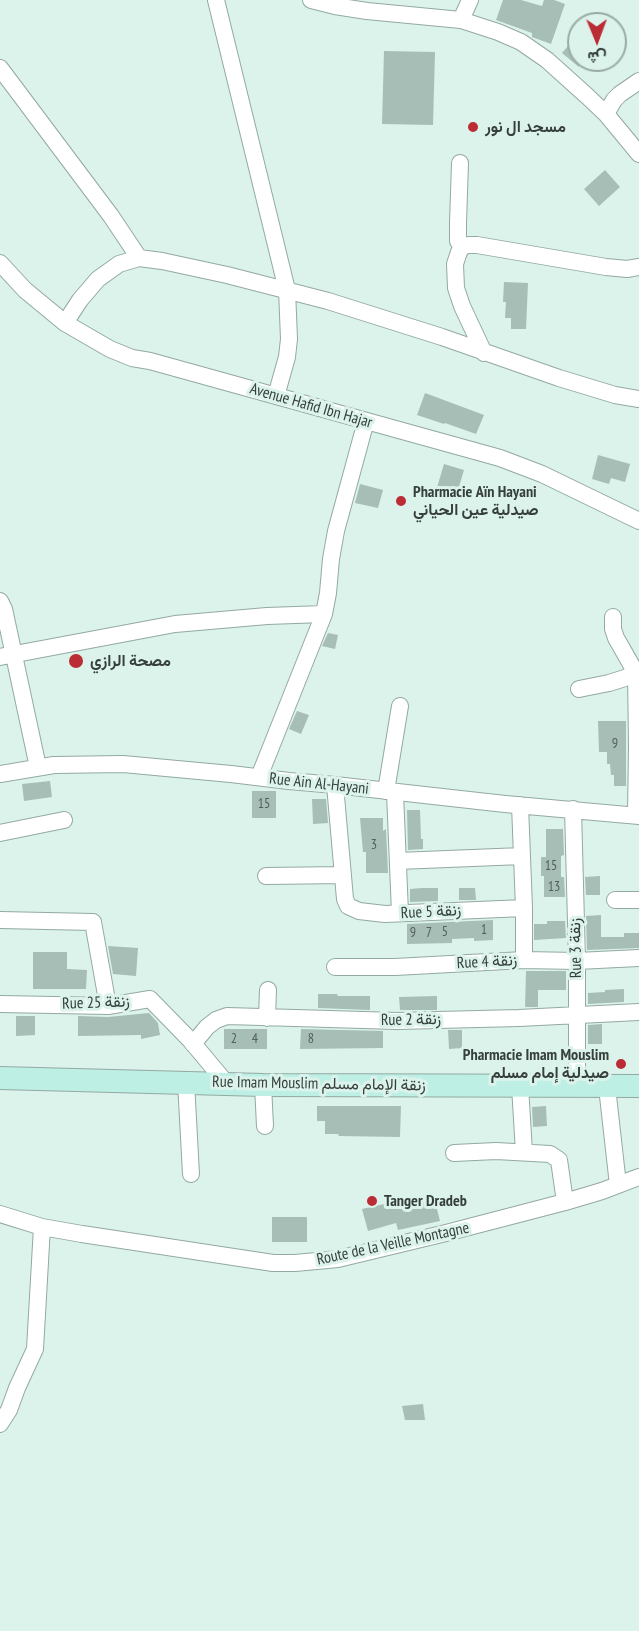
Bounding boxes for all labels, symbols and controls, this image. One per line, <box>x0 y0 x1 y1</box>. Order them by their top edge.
north arrow <box>567 12 627 72</box>
text: ش <box>587 48 607 68</box>
place label: مسجد ال نور <box>485 117 566 137</box>
marker: مسجد ال نور <box>466 120 480 134</box>
street label: Avenue Hafid Ibn Hajar <box>248 379 374 433</box>
place label: Pharmacie Aïn Hayani صيدلية عين الحياني <box>413 482 539 520</box>
marker: Pharmacie Aïn Hayani صيدلية عين الحياني <box>394 494 408 508</box>
place label: مصحة الرازي <box>90 651 171 671</box>
marker: مصحة الرازي <box>67 652 85 670</box>
house number: 9 <box>612 736 618 752</box>
street label: Rue Ain Al-Hayani <box>268 769 370 799</box>
house number: 15 <box>258 796 270 812</box>
house number: 3 <box>371 837 377 853</box>
house number: 15 <box>545 858 557 874</box>
house number: 13 <box>548 879 560 895</box>
street label: Rue 5 زنقة <box>400 901 462 923</box>
street label: Rue 3 زنقة <box>566 918 586 978</box>
house number: 1 <box>481 922 487 938</box>
house number: 5 <box>442 924 448 940</box>
house number: 9 <box>410 925 416 941</box>
house number: 7 <box>426 925 432 941</box>
street label: Rue 4 زنقة <box>456 951 518 973</box>
street label: Rue 25 زنقة <box>62 992 130 1014</box>
street label: Rue 2 زنقة <box>381 1010 441 1030</box>
house number: 2 <box>231 1031 237 1047</box>
house number: 4 <box>252 1031 258 1047</box>
house number: 8 <box>308 1031 314 1047</box>
place label: Pharmacie Imam Mouslim صيدلية إمام مسلم <box>463 1045 609 1083</box>
marker: Pharmacie Imam Mouslim صيدلية إمام مسلم <box>614 1057 628 1071</box>
street label: Rue Imam Mouslim زنقة الإمام مسلم <box>212 1073 426 1095</box>
place label: Tanger Dradeb <box>384 1191 467 1211</box>
marker: Tanger Dradeb <box>365 1194 379 1208</box>
street label: Route de la Veille Montagne <box>315 1218 471 1270</box>

